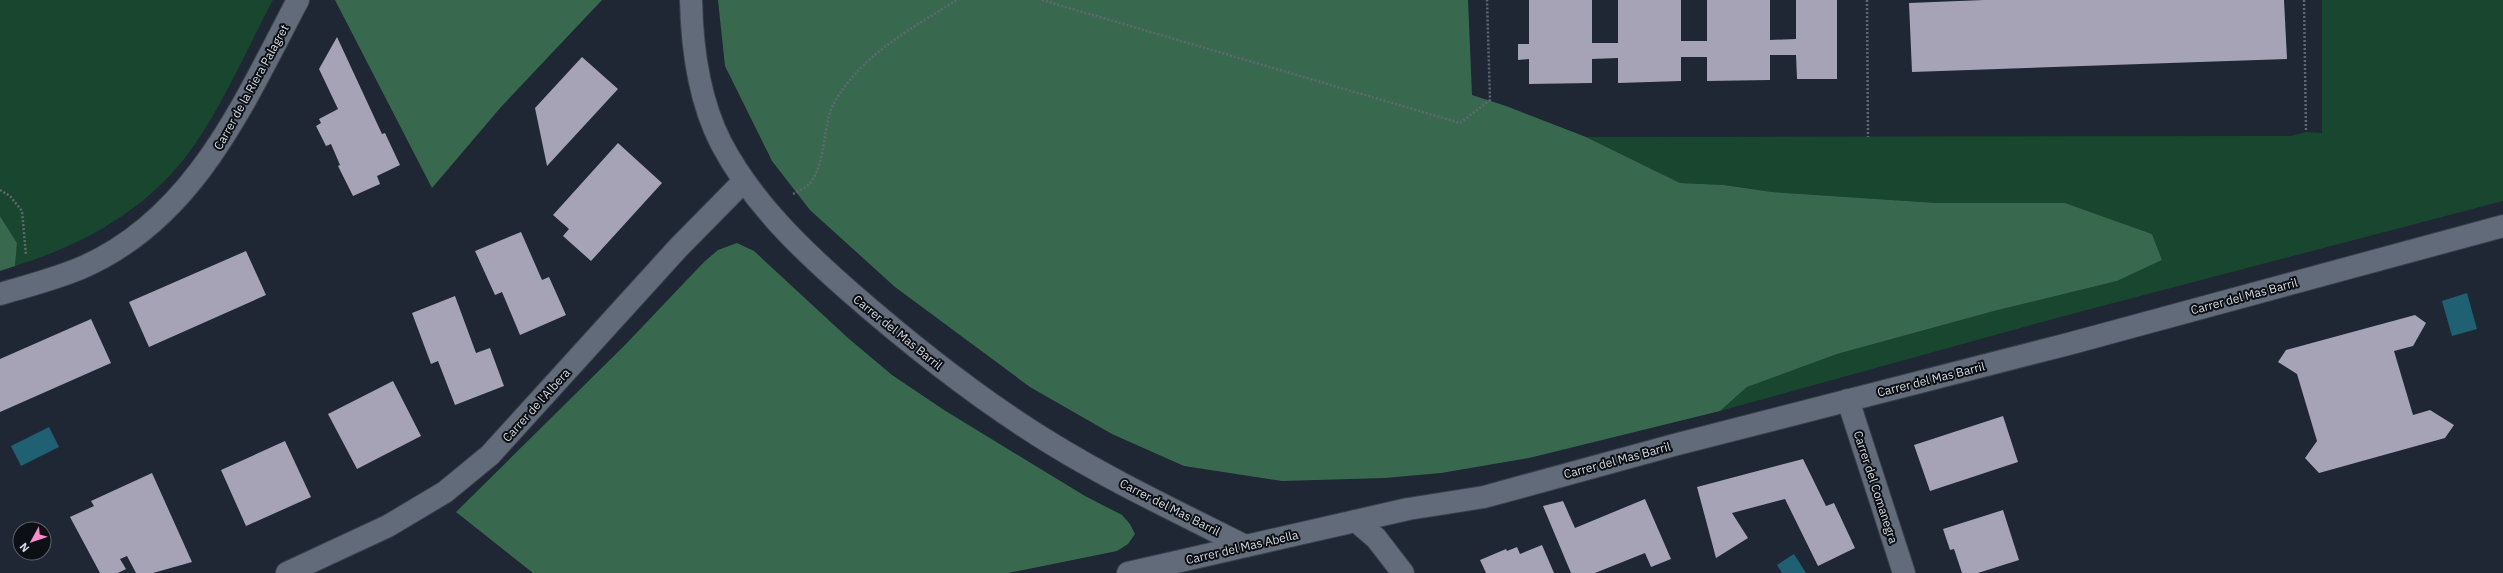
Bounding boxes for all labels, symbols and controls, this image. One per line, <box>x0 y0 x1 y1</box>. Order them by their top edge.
street label: Carrer de la Riera Palagret <box>210 22 292 152</box>
street label: Carrer del Mas Barril <box>2189 274 2299 318</box>
street label: Carrer del Mas Barril <box>850 291 946 373</box>
street label: Carrer del Mas Barril <box>1876 358 1986 400</box>
street label: Carrer de l'Albera <box>499 365 573 445</box>
street label: Carrer del Comanegra <box>1851 429 1901 546</box>
street label: Carrer del Mas Barril <box>1562 438 1672 482</box>
street label: Carrer del Mas Barril <box>1117 475 1223 539</box>
north arrow <box>12 521 52 561</box>
street label: Carrer del Mas Abella <box>1184 527 1300 567</box>
text: N <box>16 540 32 555</box>

